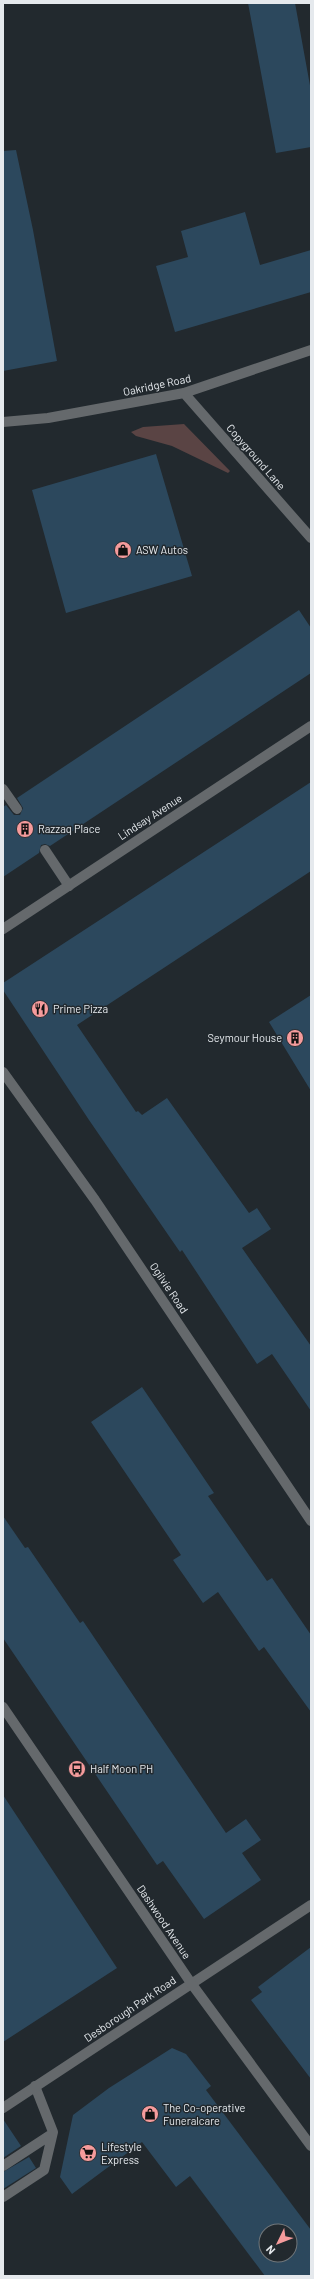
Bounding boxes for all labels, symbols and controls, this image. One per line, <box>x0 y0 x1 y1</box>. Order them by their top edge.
street label: Oakridge Road <box>122 371 192 398</box>
street label: Copyground Lane <box>224 421 289 492</box>
shop icon: ASW Autos <box>113 540 133 560</box>
place label: ASW Autos <box>136 543 188 556</box>
street label: Lindsay Avenue <box>115 791 184 842</box>
building icon: Razzaq Place <box>15 819 35 839</box>
place label: Razzaq Place <box>38 822 100 835</box>
restaurant icon: Prime Pizza <box>30 999 50 1019</box>
place label: Prime Pizza <box>53 1002 108 1015</box>
building icon: Seymour House <box>285 1028 305 1048</box>
place label: Seymour House <box>207 1031 282 1044</box>
street label: Ogilvie Road <box>148 1260 191 1316</box>
bus stop icon: Half Moon PH <box>67 1759 87 1779</box>
place label: Half Moon PH <box>90 1762 153 1775</box>
street label: Dashwood Avenue <box>135 1882 194 1961</box>
street label: Desborough Park Road <box>81 1973 178 2044</box>
place label: The Co-operative Funeralcare <box>163 2101 245 2127</box>
shop icon: The Co-operative Funeralcare <box>140 2104 160 2124</box>
place label: Lifestyle Express <box>101 2140 142 2166</box>
supermarket icon: Lifestyle Express <box>78 2143 98 2163</box>
north arrow <box>258 2223 298 2263</box>
text: N <box>263 2243 278 2257</box>

